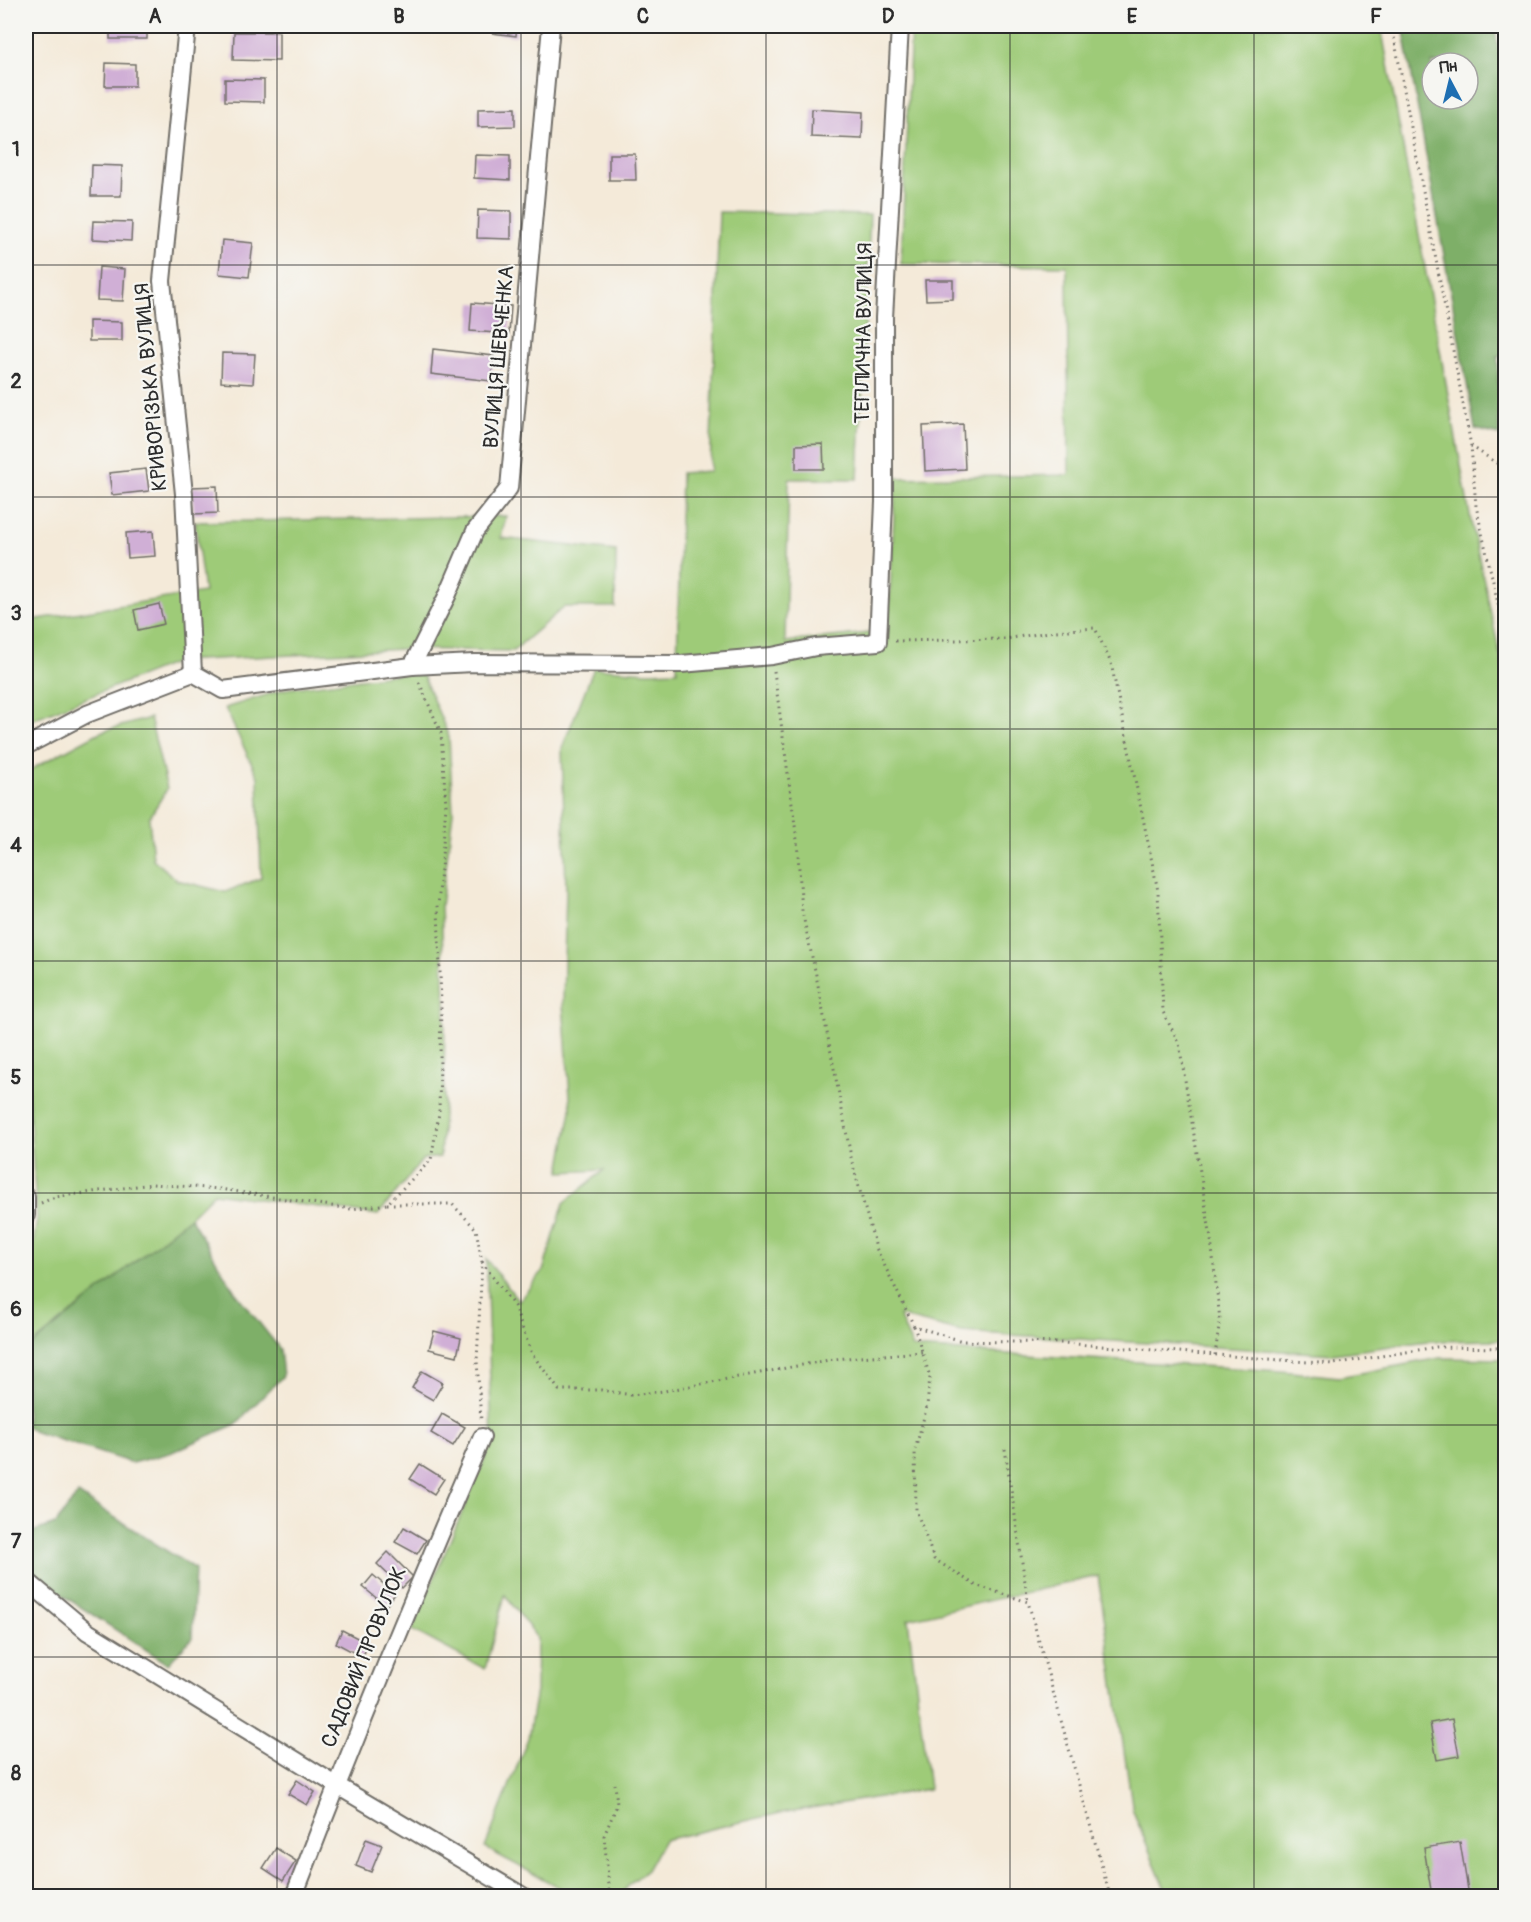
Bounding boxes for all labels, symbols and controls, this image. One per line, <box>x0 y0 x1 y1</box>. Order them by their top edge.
text: A <box>149 4 162 29</box>
text: B <box>393 4 405 29</box>
text: C <box>637 4 649 29</box>
text: D <box>882 4 895 29</box>
text: E <box>1127 4 1138 29</box>
text: F <box>1370 4 1382 29</box>
north arrow <box>1420 51 1480 111</box>
text: Пн <box>1438 56 1458 78</box>
text: 1 <box>12 137 20 162</box>
street label: ТЕПЛИЧНА ВУЛИЦЯ <box>849 242 879 424</box>
street label: ВУЛИЦЯ ШЕВЧЕНКА <box>478 264 520 450</box>
street label: КРИВОРІЗЬКА ВУЛИЦЯ <box>128 282 174 492</box>
text: 2 <box>10 369 22 394</box>
text: 3 <box>10 601 22 626</box>
text: 4 <box>10 833 22 858</box>
text: 5 <box>11 1065 22 1090</box>
text: 6 <box>10 1297 22 1322</box>
text: 7 <box>11 1529 22 1554</box>
street label: САДОВИЙ ПРОВУЛОК <box>315 1562 413 1752</box>
text: 8 <box>11 1761 21 1786</box>

